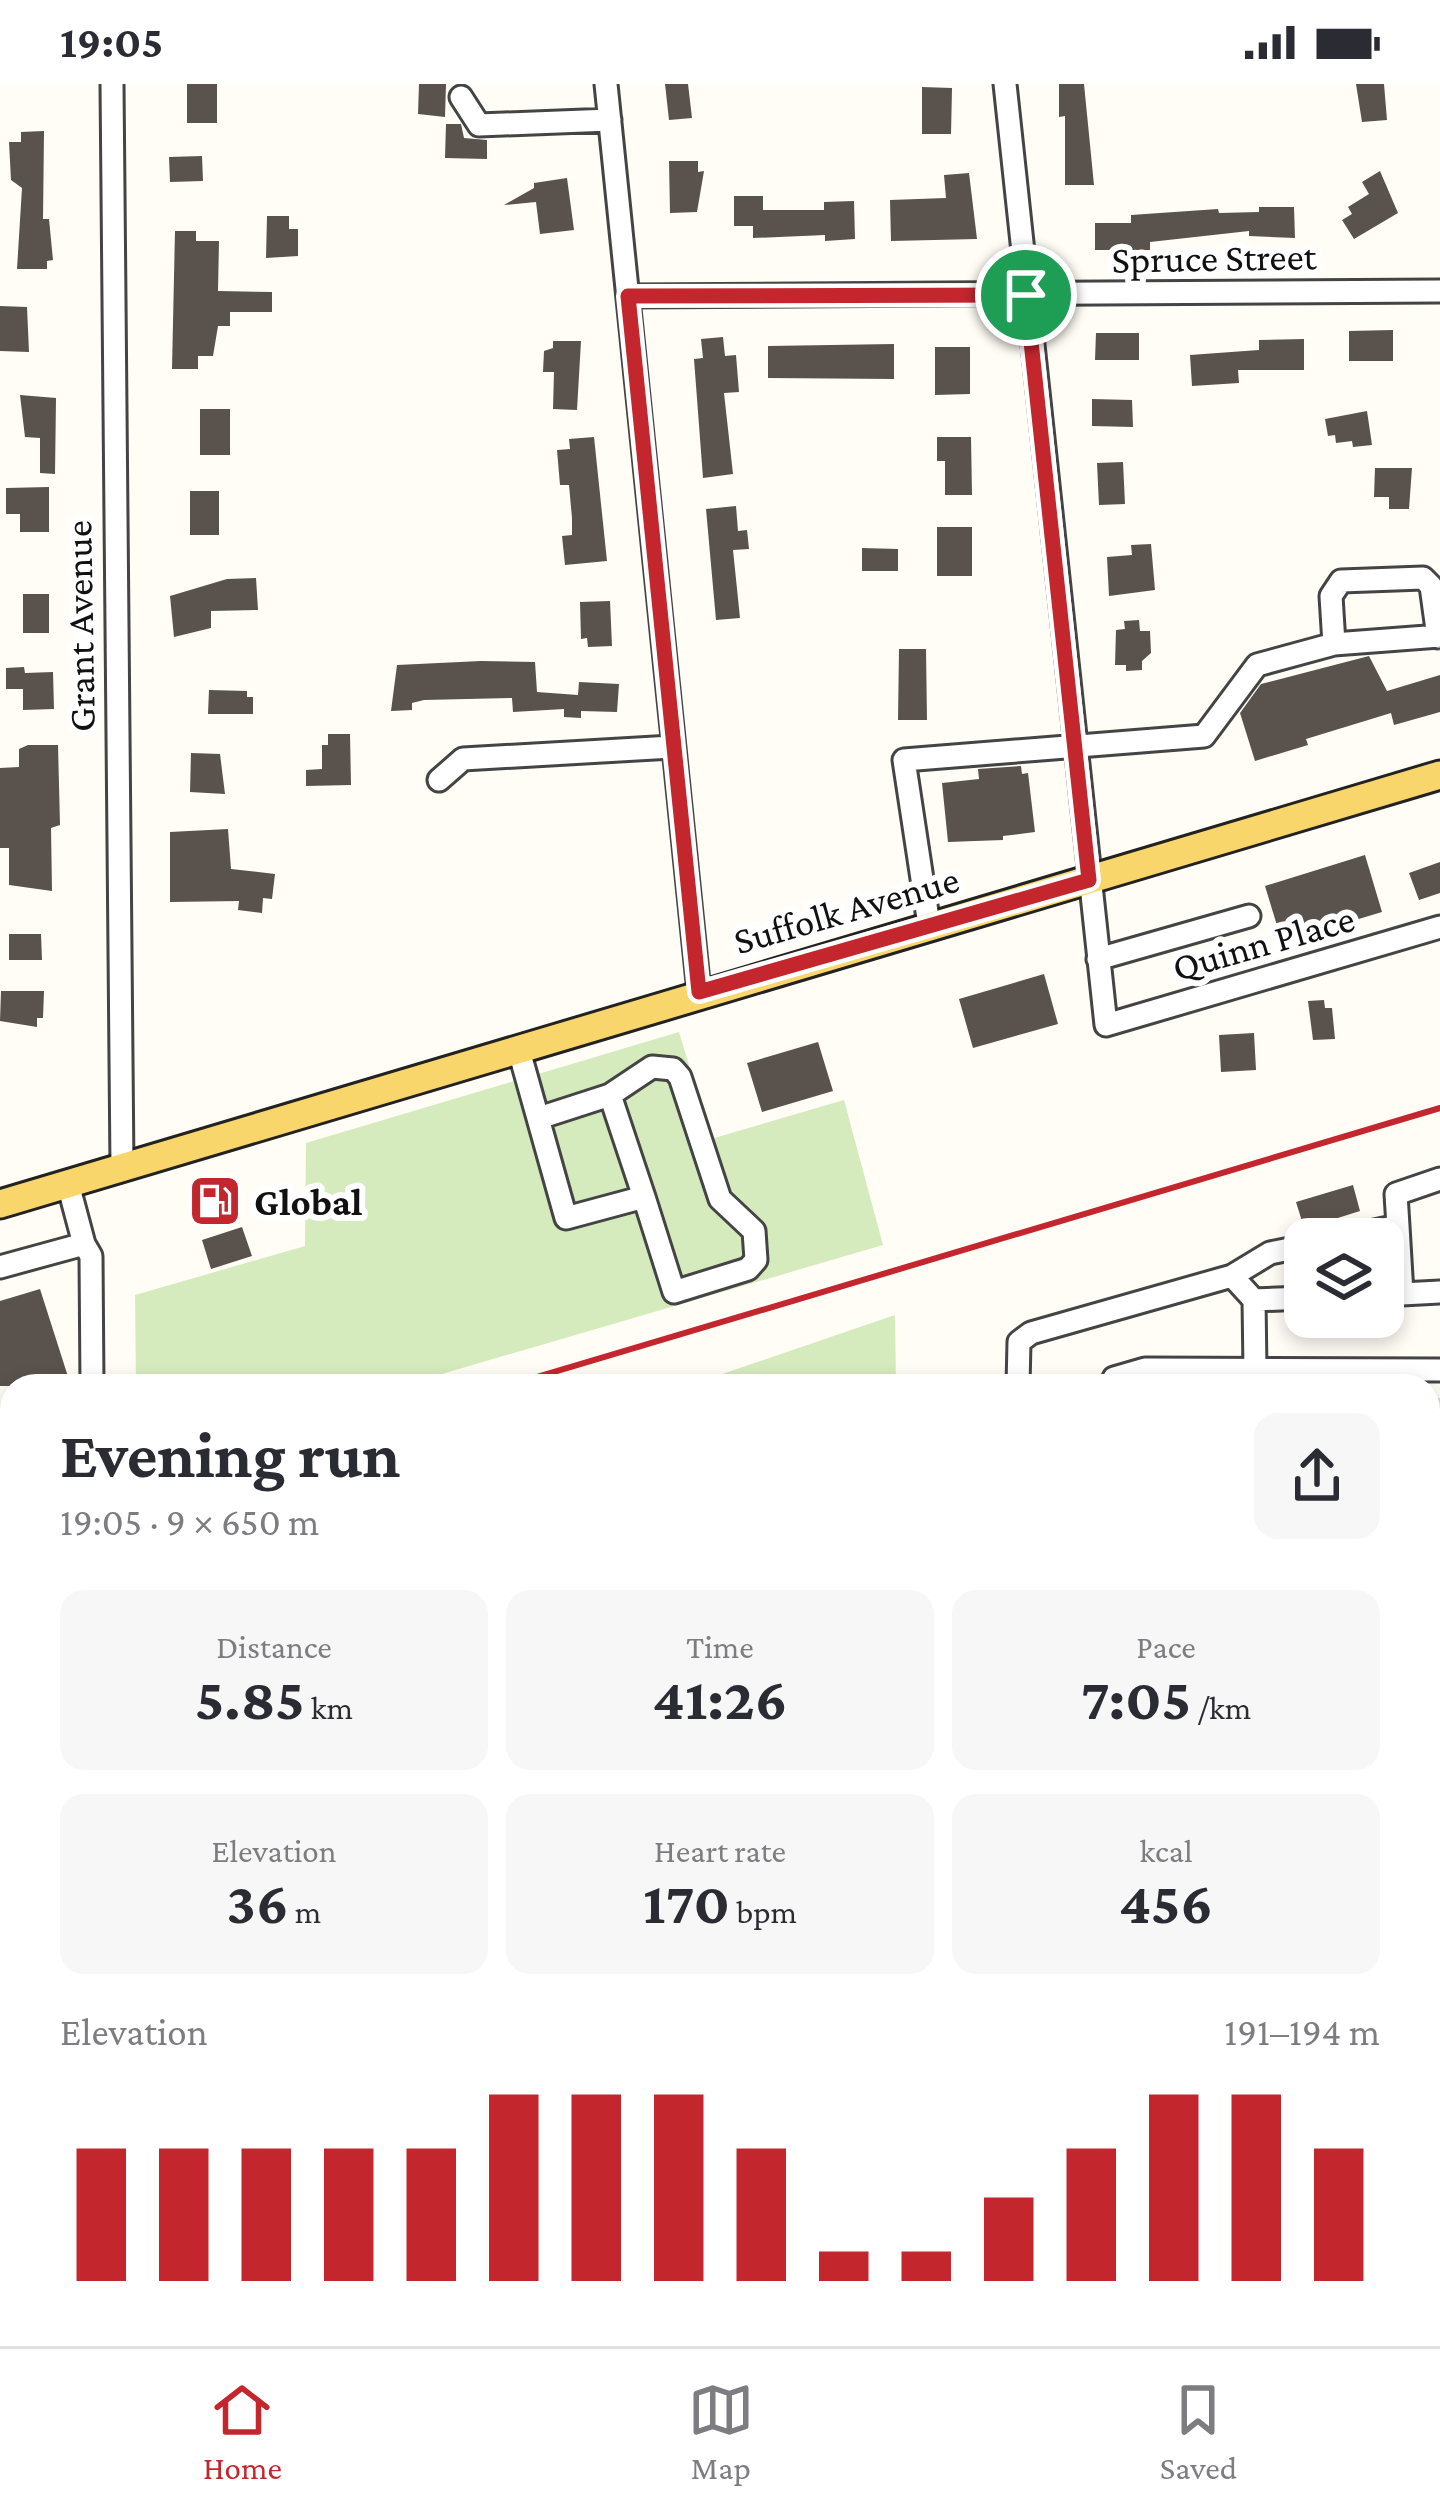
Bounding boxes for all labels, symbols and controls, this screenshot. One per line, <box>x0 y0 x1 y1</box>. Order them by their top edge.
text: 19:05 <box>60 17 163 67</box>
street label: Spruce Street <box>1111 234 1318 282</box>
pin <box>975 244 1077 346</box>
icon: arrive <box>993 262 1059 328</box>
street label: Grant Avenue <box>56 520 103 732</box>
street label: Suffolk Avenue <box>729 857 964 962</box>
street label: Quinn Place <box>1167 896 1359 989</box>
fuel station icon: Global <box>187 1173 243 1229</box>
place label: Global <box>254 1180 362 1223</box>
map controls <box>1284 1218 1404 1338</box>
button: layers <box>1284 1218 1404 1338</box>
button: share <box>1254 1413 1380 1539</box>
text: Evening run <box>60 1418 400 1491</box>
text: 19:05 · 9 × 650 m <box>60 1500 319 1543</box>
text: Distance <box>216 1628 332 1665</box>
text: Time <box>686 1628 754 1665</box>
text: Pace <box>1136 1628 1196 1665</box>
text: 5.85 <box>195 1665 305 1732</box>
text: 41:26 <box>653 1665 787 1732</box>
text: 7:05 <box>1081 1665 1191 1732</box>
text: km <box>305 1689 353 1726</box>
text: /km <box>1191 1689 1251 1726</box>
text: Elevation <box>212 1832 336 1869</box>
text: Heart rate <box>654 1832 786 1869</box>
text: kcal <box>1139 1832 1193 1869</box>
text: 36 <box>227 1869 289 1936</box>
text: 170 <box>643 1869 730 1936</box>
text: 456 <box>1119 1869 1213 1936</box>
text: m <box>289 1893 321 1930</box>
text: bpm <box>730 1893 797 1930</box>
text: Elevation <box>60 2010 208 2053</box>
text: 191–194 m <box>1224 2010 1380 2053</box>
tab: Home <box>203 2377 282 2486</box>
tab: Map <box>688 2377 754 2486</box>
tab: Saved <box>1160 2377 1237 2486</box>

